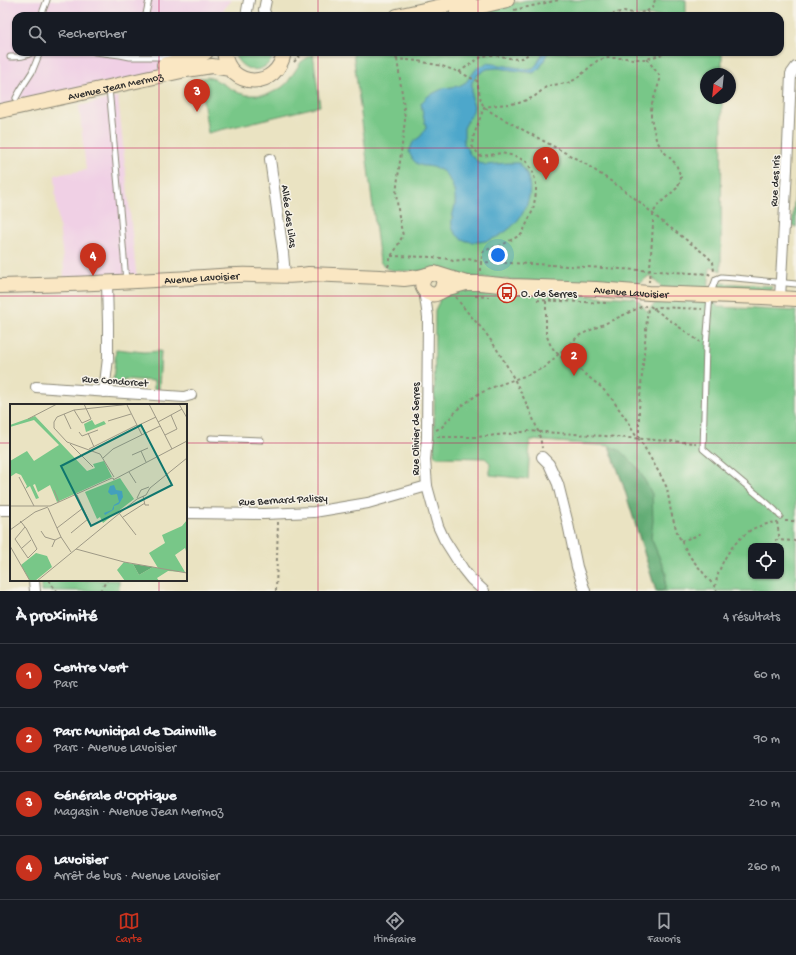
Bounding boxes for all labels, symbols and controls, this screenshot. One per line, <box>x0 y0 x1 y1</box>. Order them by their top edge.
search box <box>12 12 784 56</box>
icon: search <box>26 23 48 45</box>
text: Rechercher <box>58 25 126 43</box>
north arrow <box>700 68 736 104</box>
street label: Avenue Jean Mermoz <box>67 71 165 104</box>
pin: 3 <box>184 79 210 112</box>
pin: 1 <box>533 147 559 180</box>
street label: Rue des Iris <box>769 154 783 207</box>
street label: Allée des Lilas <box>278 184 298 249</box>
pin: 4 <box>80 243 106 276</box>
your location <box>488 245 508 265</box>
street label: Avenue Lavoisier <box>164 271 241 288</box>
bus stop icon: O. de Serres <box>496 282 518 304</box>
street label: Avenue Lavoisier <box>593 285 670 302</box>
place label: O. de Serres <box>521 289 578 301</box>
pin: 2 <box>561 343 587 376</box>
street label: Rue Condorcet <box>81 374 150 390</box>
street label: Rue Olivier de Serres <box>411 382 423 476</box>
inset map <box>10 404 187 581</box>
street label: Rue Bernard Palissy <box>238 493 329 509</box>
map controls <box>748 543 784 579</box>
button: locate <box>748 543 784 579</box>
text: À proximité <box>16 607 97 627</box>
text: 4 résultats <box>723 610 780 625</box>
text: Centre Vert <box>54 659 127 677</box>
text: 1 <box>26 668 32 683</box>
text: 60 m <box>754 668 780 683</box>
text: Parc <box>54 677 77 692</box>
text: Parc Municipal de Dainville <box>54 723 216 741</box>
text: 2 <box>26 732 32 747</box>
text: 90 m <box>754 732 780 747</box>
text: Parc · Avenue Lavoisier <box>54 741 176 756</box>
text: Générale d'Optique <box>54 787 176 805</box>
text: 3 <box>26 796 32 811</box>
text: 210 m <box>749 796 780 811</box>
text: Magasin · Avenue Jean Mermoz <box>54 805 223 820</box>
text: Lavoisier <box>54 851 107 869</box>
text: 4 <box>26 860 32 875</box>
text: 260 m <box>747 860 780 875</box>
text: Arrêt de bus · Avenue Lavoisier <box>54 869 220 884</box>
tab: Carte <box>116 910 142 946</box>
tab: Itinéraire <box>374 910 416 946</box>
tab: Favoris <box>648 910 680 946</box>

